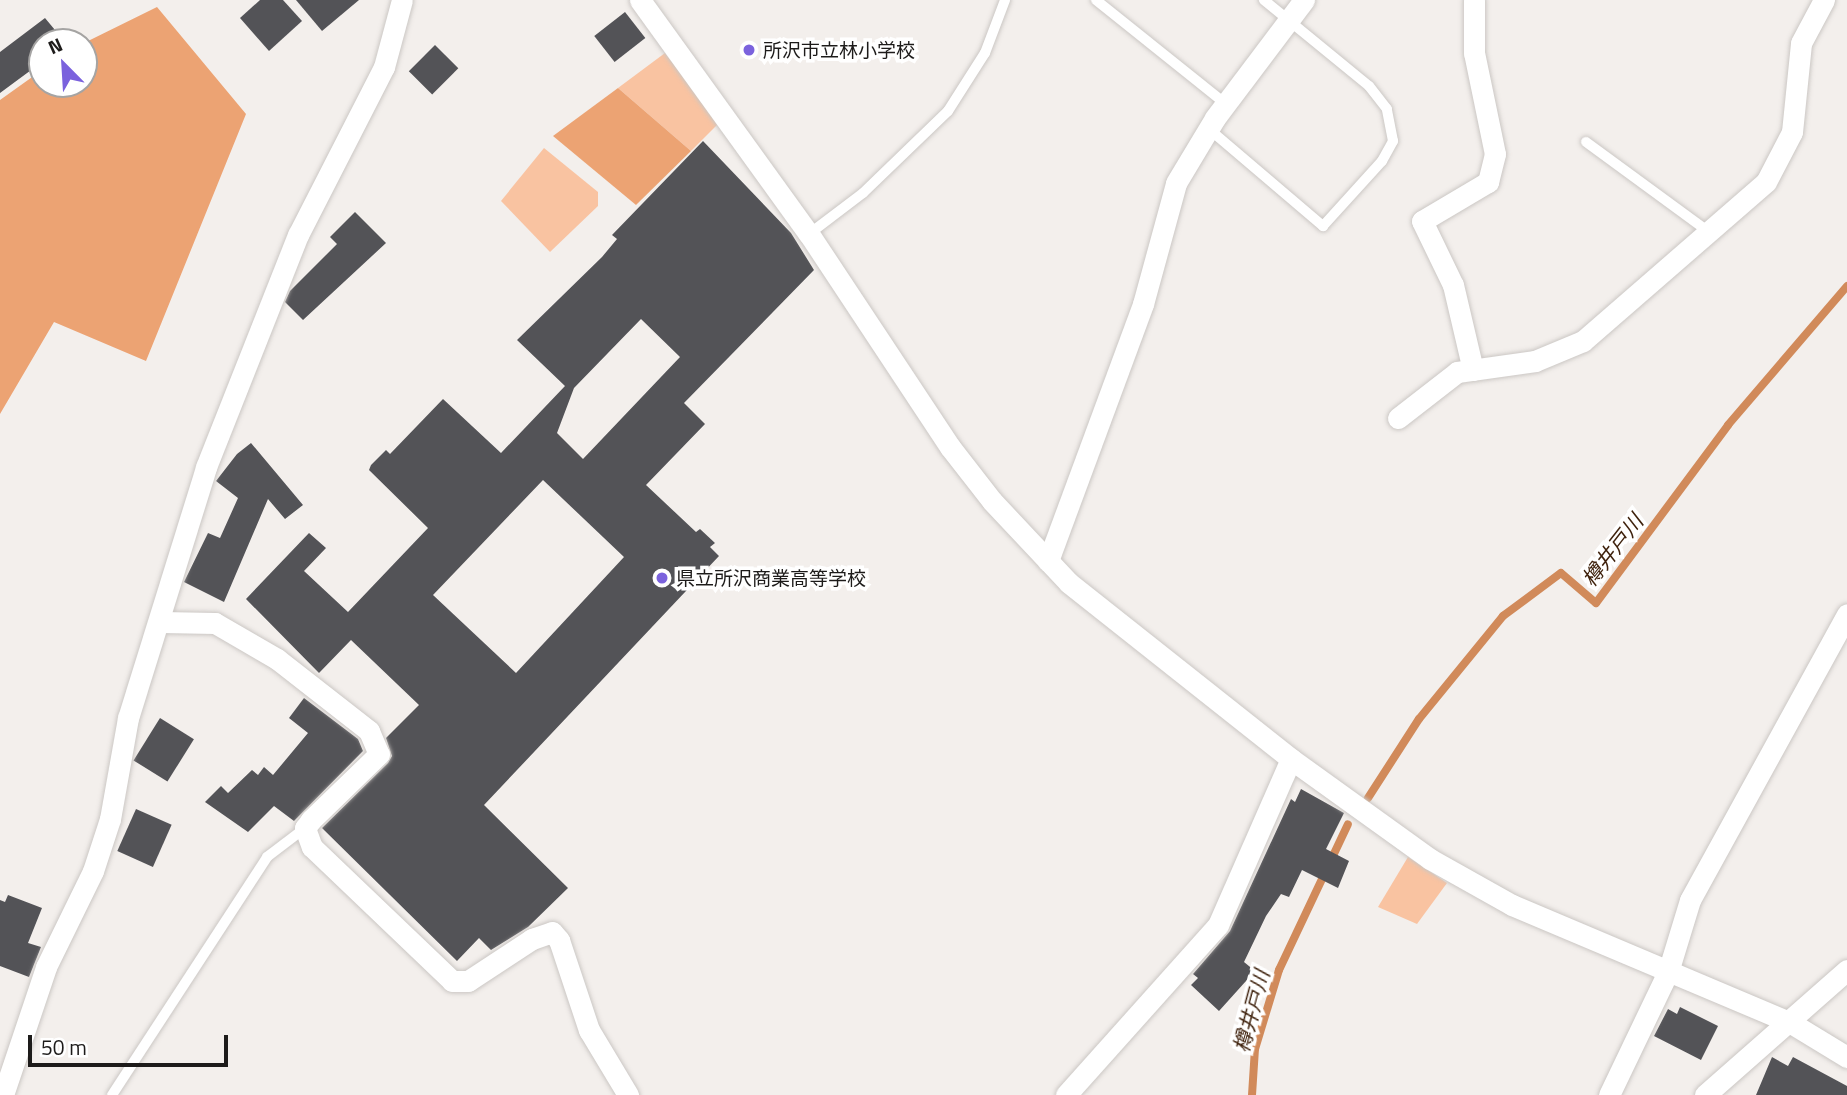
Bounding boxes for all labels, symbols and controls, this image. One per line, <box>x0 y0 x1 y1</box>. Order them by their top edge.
north arrow <box>28 28 98 98</box>
text: N <box>43 29 67 61</box>
place label: 所沢市立林小学校 <box>763 39 915 61</box>
marker: 所沢市立林小学校 <box>741 42 757 58</box>
water label: 樽井戸川 <box>1576 509 1648 591</box>
place label: 県立所沢商業高等学校 <box>676 567 866 589</box>
marker: 県立所沢商業高等学校 <box>654 570 670 586</box>
water label: 樽井戸川 <box>1228 967 1274 1055</box>
scale bar <box>32 1021 231 1066</box>
text: 50 m <box>41 1031 87 1063</box>

